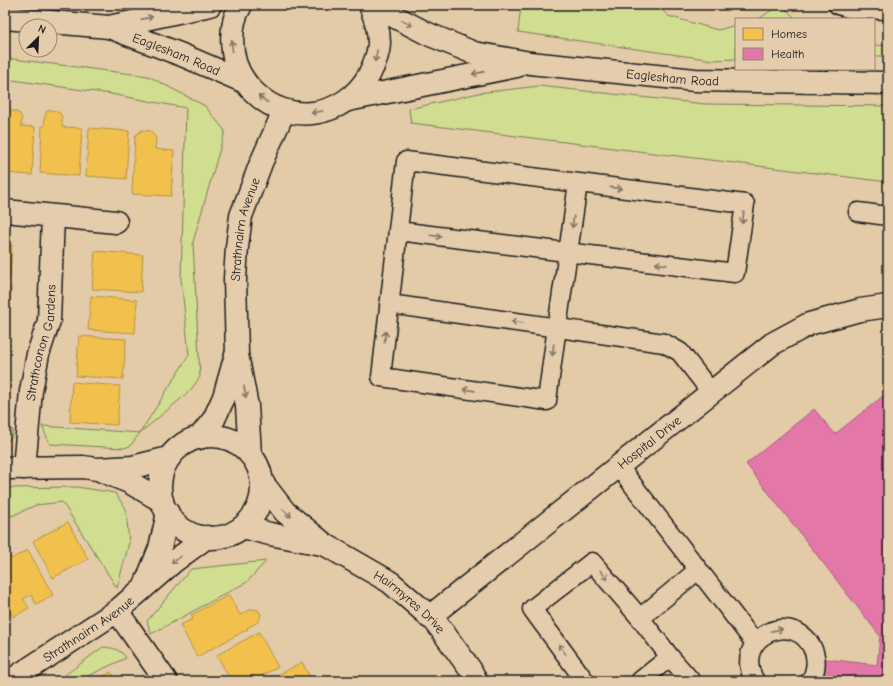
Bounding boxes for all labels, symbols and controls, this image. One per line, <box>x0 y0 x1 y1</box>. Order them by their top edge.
one-way arrow <box>140 14 153 22</box>
north arrow <box>18 18 58 58</box>
legend <box>735 18 875 70</box>
one-way arrow <box>401 20 413 27</box>
text: N <box>36 22 48 37</box>
text: Homes <box>771 27 807 41</box>
street label: Eaglesham Road <box>131 29 223 78</box>
one-way arrow <box>229 40 236 53</box>
text: Health <box>771 47 804 61</box>
one-way arrow <box>372 49 380 62</box>
street label: Eaglesham Road <box>625 65 719 88</box>
one-way arrow <box>472 70 485 78</box>
one-way arrow <box>257 95 268 103</box>
one-way arrow <box>311 108 324 116</box>
street label: Strathnairn Avenue <box>227 175 263 282</box>
one-way arrow <box>609 184 622 192</box>
one-way arrow <box>739 211 747 224</box>
one-way arrow <box>569 215 576 228</box>
one-way arrow <box>430 232 443 240</box>
one-way arrow <box>655 261 668 268</box>
street label: Strathconon Gardens <box>23 284 58 401</box>
one-way arrow <box>511 318 524 326</box>
one-way arrow <box>382 331 389 344</box>
one-way arrow <box>549 343 557 356</box>
one-way arrow <box>241 385 249 398</box>
one-way arrow <box>463 386 476 394</box>
street label: Hospital Drive <box>614 412 684 472</box>
one-way arrow <box>282 508 292 517</box>
one-way arrow <box>170 556 181 564</box>
street label: Hairmyres Drive <box>371 567 449 636</box>
one-way arrow <box>599 570 608 580</box>
street label: Strathnairn Avenue <box>40 592 137 665</box>
one-way arrow <box>770 626 783 634</box>
one-way arrow <box>558 644 566 655</box>

